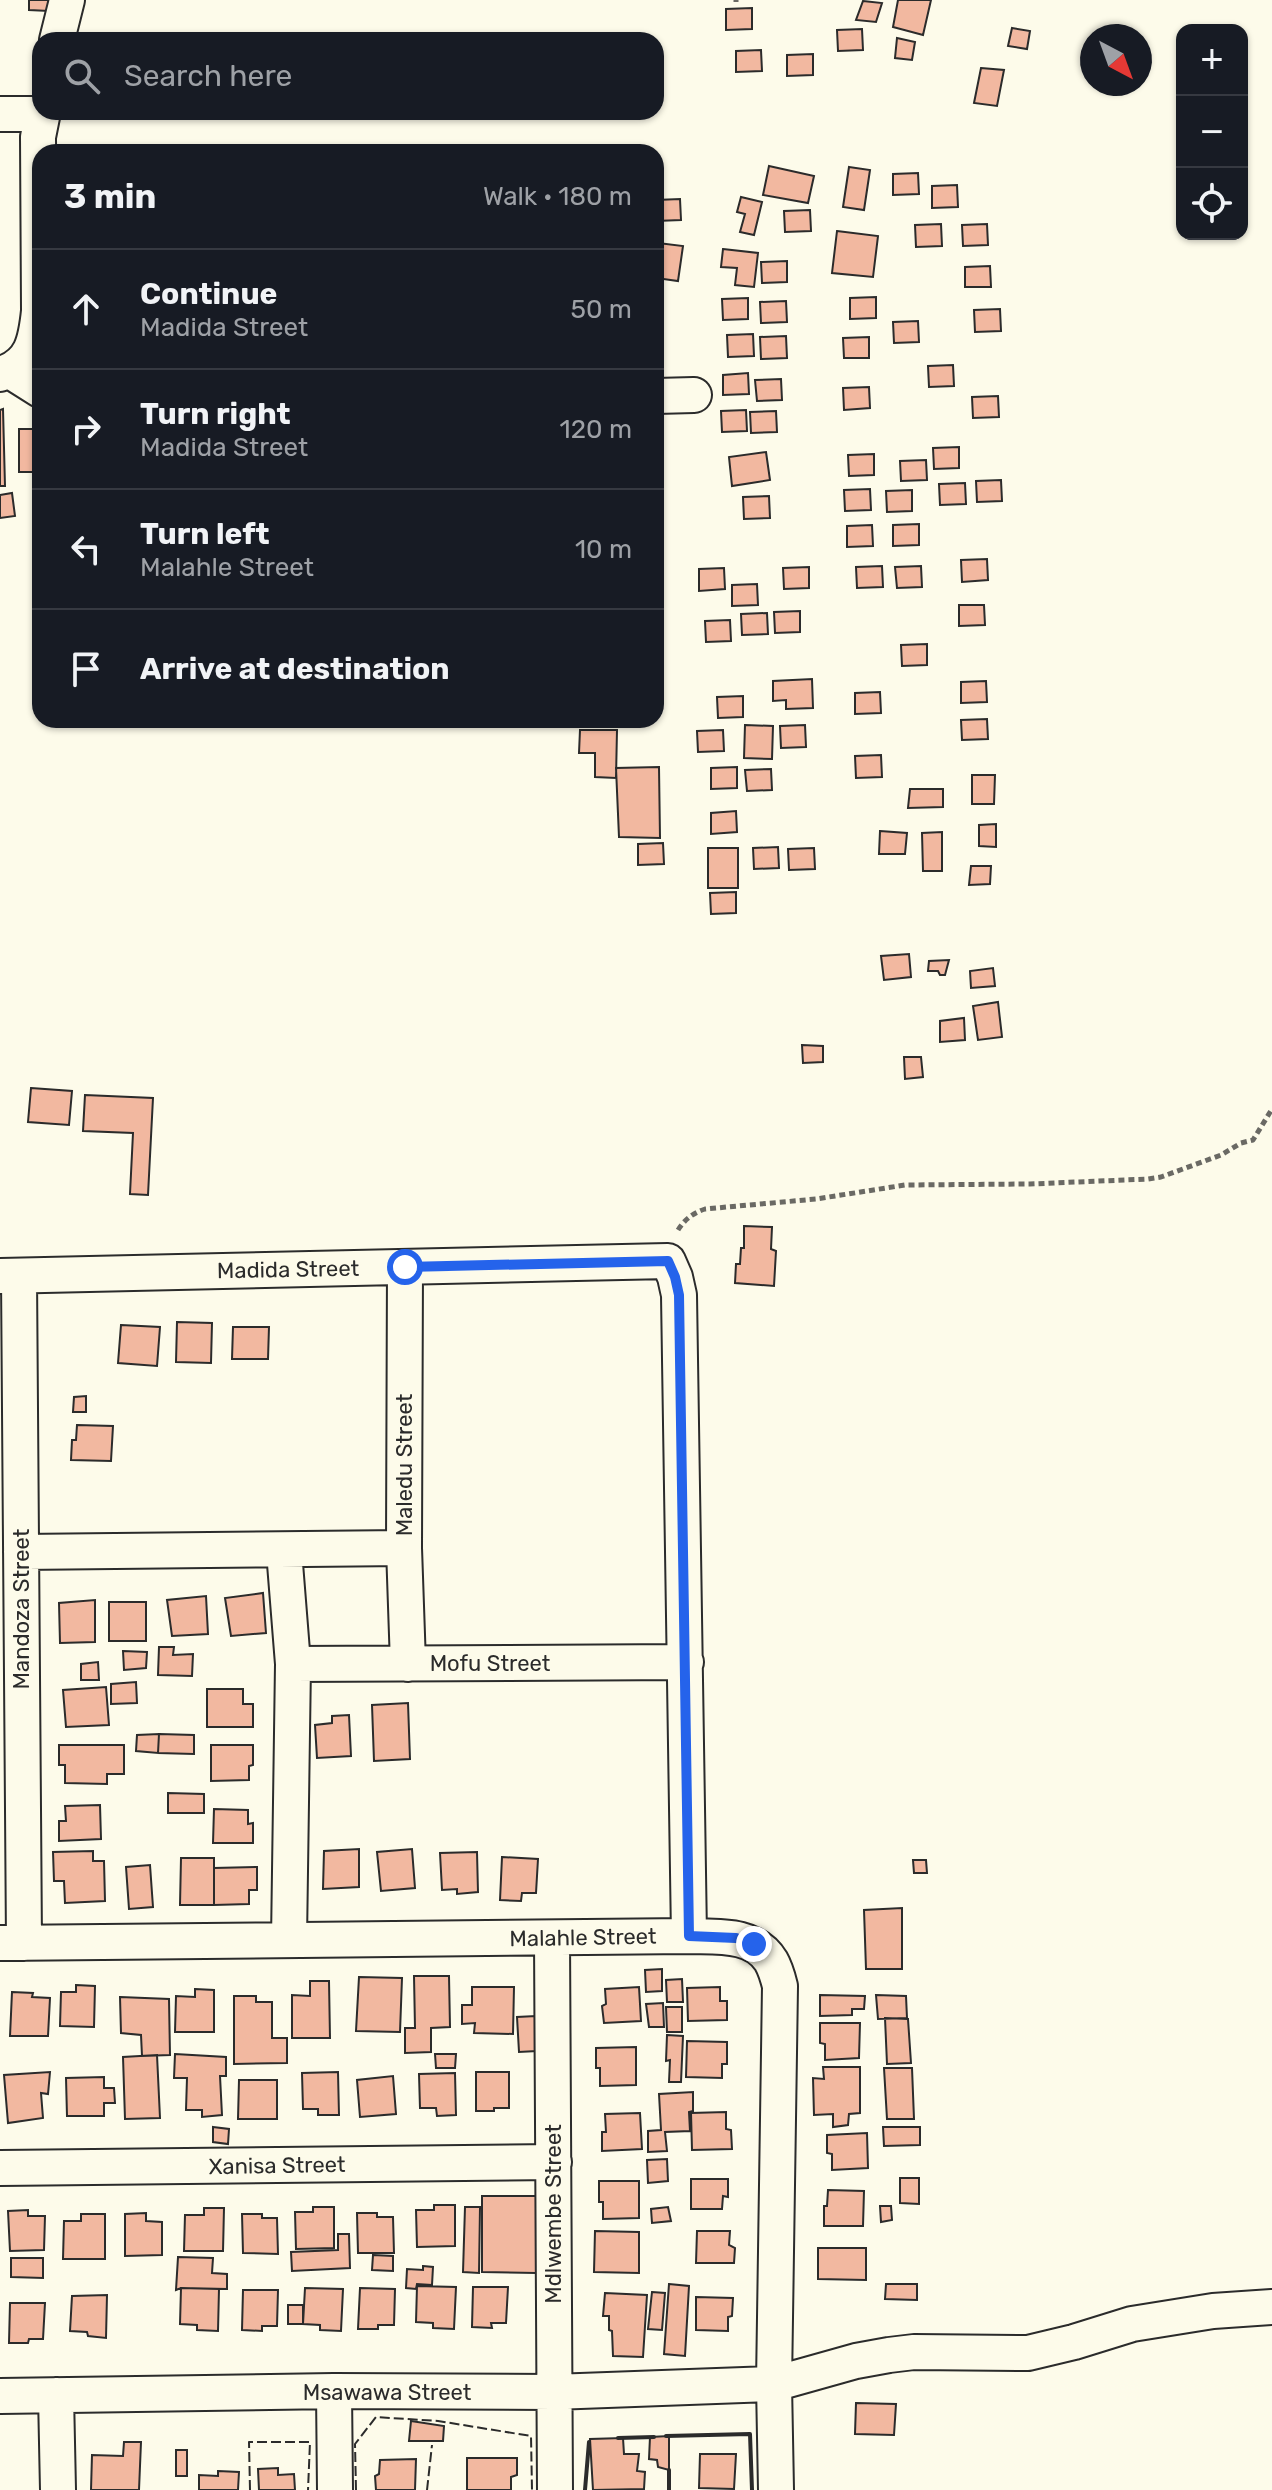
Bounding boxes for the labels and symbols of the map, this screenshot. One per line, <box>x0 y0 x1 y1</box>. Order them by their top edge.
north arrow <box>1080 24 1152 96</box>
route start <box>387 1249 423 1285</box>
street label: Madida Street <box>217 1255 360 1284</box>
street label: Maledu Street <box>391 1393 418 1536</box>
street label: Mandoza Street <box>8 1528 35 1689</box>
street label: Mofu Street <box>430 1650 551 1677</box>
street label: Malahle Street <box>509 1923 657 1952</box>
route end <box>736 1926 772 1962</box>
street label: Mdlwembe Street <box>540 2124 567 2304</box>
street label: Xanisa Street <box>208 2151 346 2180</box>
street label: Msawawa Street <box>303 2379 472 2406</box>

